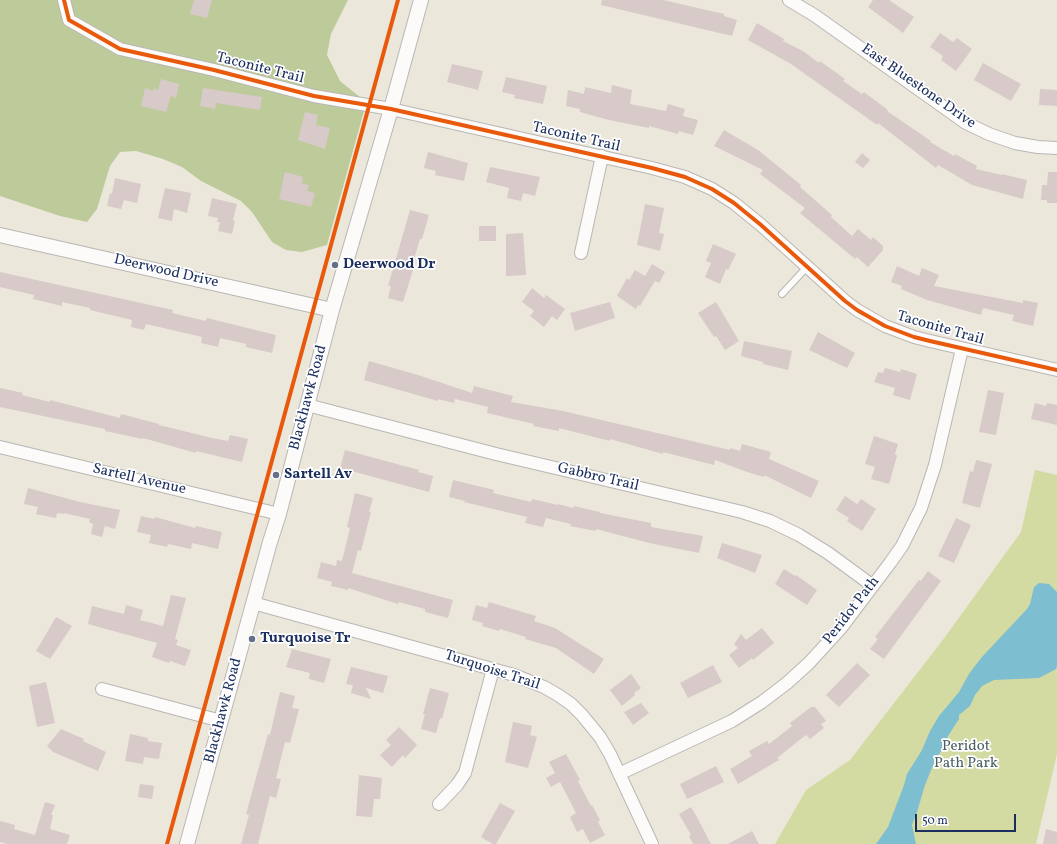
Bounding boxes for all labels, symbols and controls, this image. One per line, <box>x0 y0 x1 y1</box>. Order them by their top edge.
street label: East Bluestone Drive <box>857 41 979 133</box>
street label: Taconite Trail <box>214 49 306 89</box>
street label: Taconite Trail <box>530 119 622 157</box>
street label: Deerwood Drive <box>112 251 220 293</box>
place label: Deerwood Dr <box>343 256 435 274</box>
marker: Deerwood Dr <box>330 260 340 270</box>
street label: Taconite Trail <box>894 308 986 350</box>
street label: Blackhawk Road <box>286 343 332 453</box>
street label: Gabbro Trail <box>556 460 640 496</box>
street label: Sartell Avenue <box>91 461 187 499</box>
place label: Sartell Av <box>284 466 352 484</box>
marker: Sartell Av <box>271 470 281 480</box>
street label: Peridot Path <box>820 573 884 649</box>
place label: Turquoise Tr <box>260 630 350 648</box>
marker: Turquoise Tr <box>247 634 257 644</box>
street label: Turquoise Trail <box>442 647 542 695</box>
street label: Blackhawk Road <box>201 656 247 766</box>
park label: Peridot Path Park <box>934 738 998 773</box>
scale bar <box>917 806 1018 832</box>
text: 50 m <box>922 813 948 829</box>

